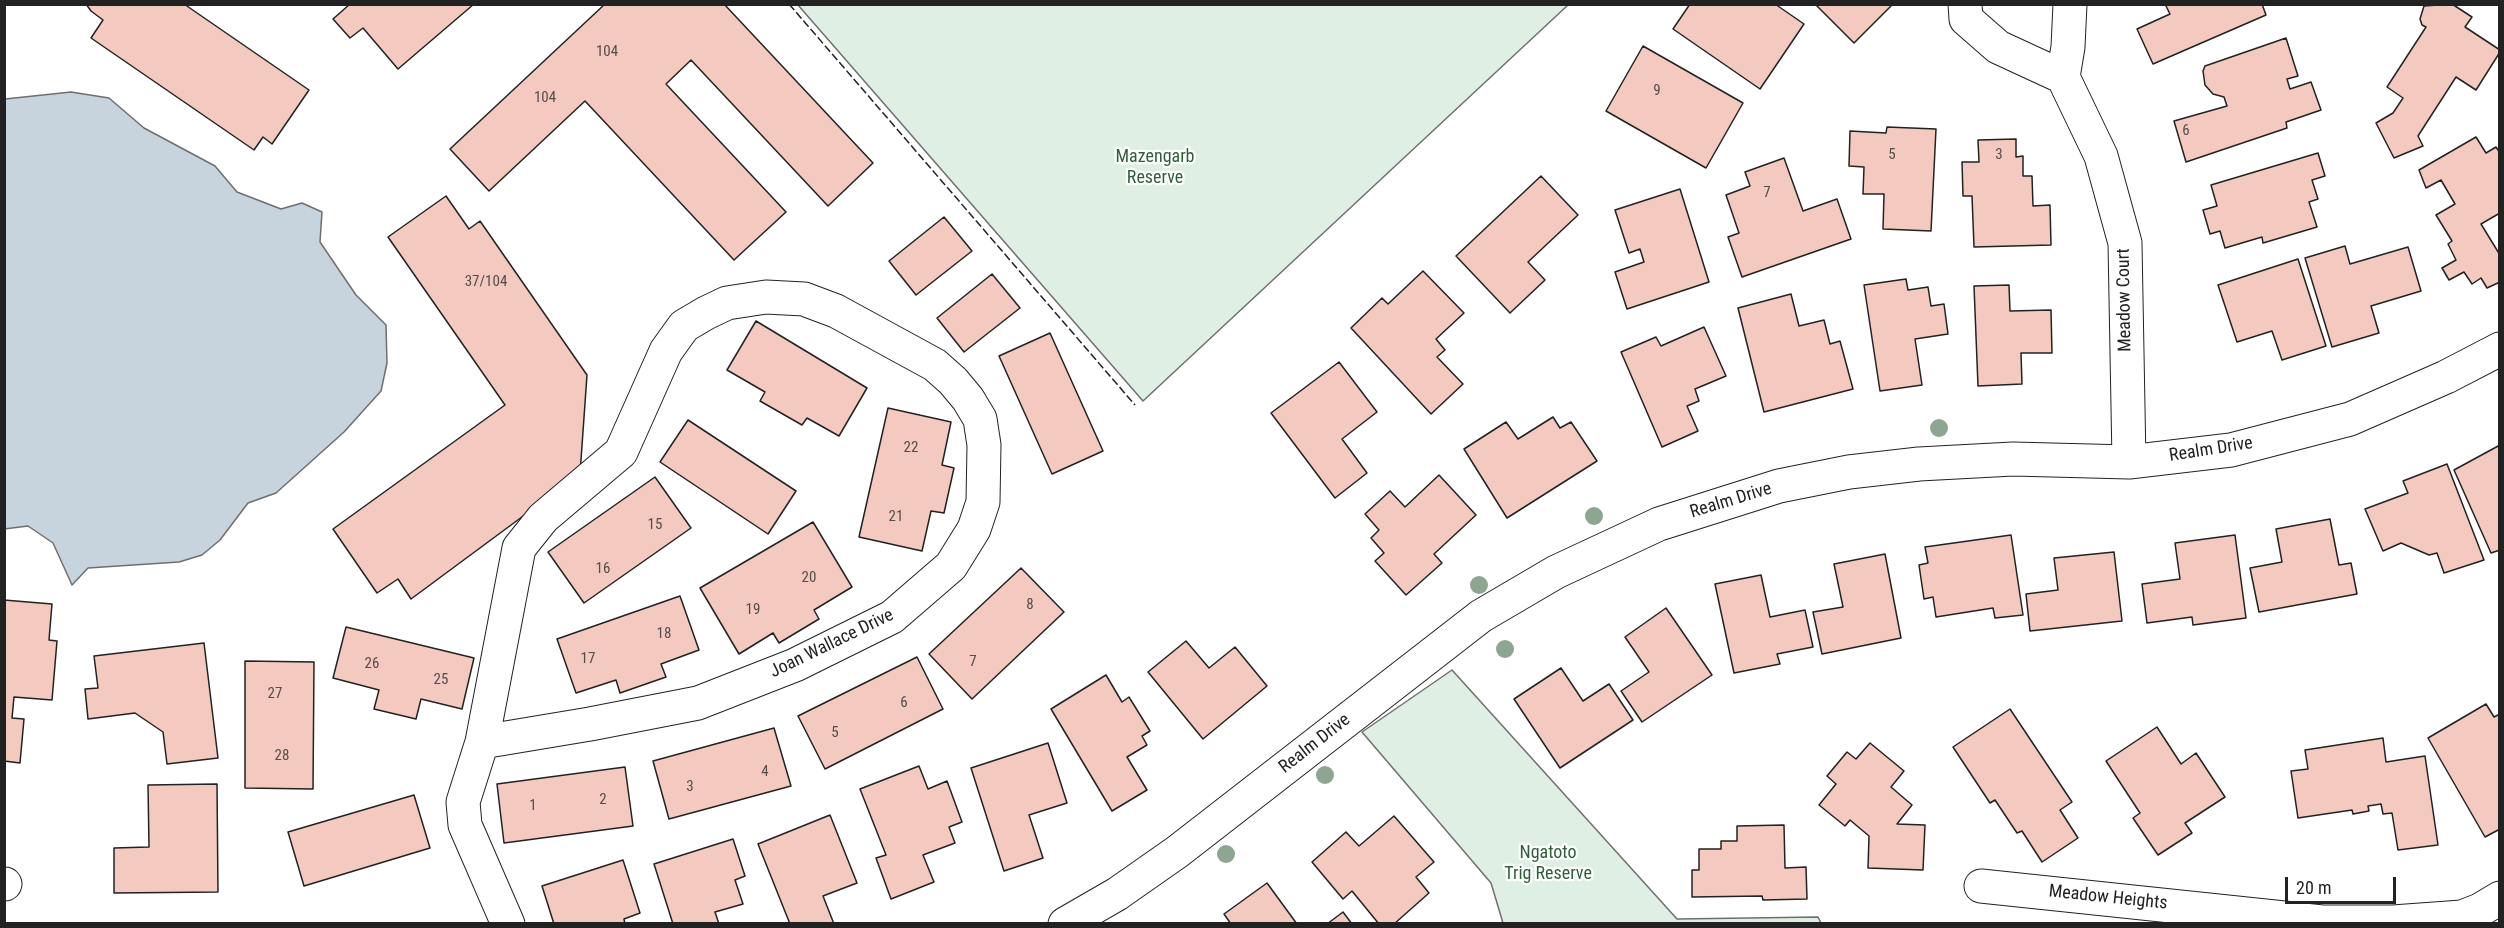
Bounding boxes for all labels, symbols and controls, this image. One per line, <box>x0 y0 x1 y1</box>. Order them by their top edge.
house number: 104 <box>596 43 618 61</box>
house number: 9 <box>1653 82 1661 100</box>
house number: 104 <box>534 89 556 107</box>
house number: 6 <box>2182 122 2190 140</box>
park label: Mazengarb Reserve <box>1116 146 1194 188</box>
house number: 5 <box>1888 146 1896 164</box>
house number: 3 <box>1995 146 2003 164</box>
house number: 7 <box>1763 184 1771 202</box>
street label: Meadow Court <box>2113 248 2137 352</box>
house number: 37/104 <box>465 273 507 291</box>
street label: Realm Drive <box>2168 433 2254 467</box>
house number: 22 <box>904 439 918 457</box>
street label: Realm Drive <box>1688 478 1774 524</box>
house number: 21 <box>889 508 903 526</box>
house number: 15 <box>648 516 662 534</box>
house number: 16 <box>596 560 610 578</box>
house number: 20 <box>802 569 816 587</box>
house number: 8 <box>1026 596 1034 614</box>
house number: 19 <box>746 601 760 619</box>
street label: Joan Wallace Drive <box>767 605 897 683</box>
house number: 18 <box>657 625 671 643</box>
house number: 17 <box>581 650 595 668</box>
house number: 7 <box>969 653 977 671</box>
house number: 26 <box>365 655 379 673</box>
house number: 25 <box>434 671 448 689</box>
house number: 27 <box>268 685 282 703</box>
house number: 6 <box>900 694 908 712</box>
street label: Realm Drive <box>1275 710 1355 778</box>
house number: 5 <box>831 724 839 742</box>
house number: 28 <box>275 747 289 765</box>
house number: 4 <box>761 763 769 781</box>
house number: 3 <box>686 778 694 796</box>
house number: 2 <box>599 791 607 809</box>
house number: 1 <box>529 797 537 815</box>
park label: Ngatoto Trig Reserve <box>1504 842 1592 884</box>
scale bar <box>2288 865 2399 903</box>
text: 20 m <box>2296 877 2331 898</box>
street label: Meadow Heights <box>2048 881 2168 915</box>

